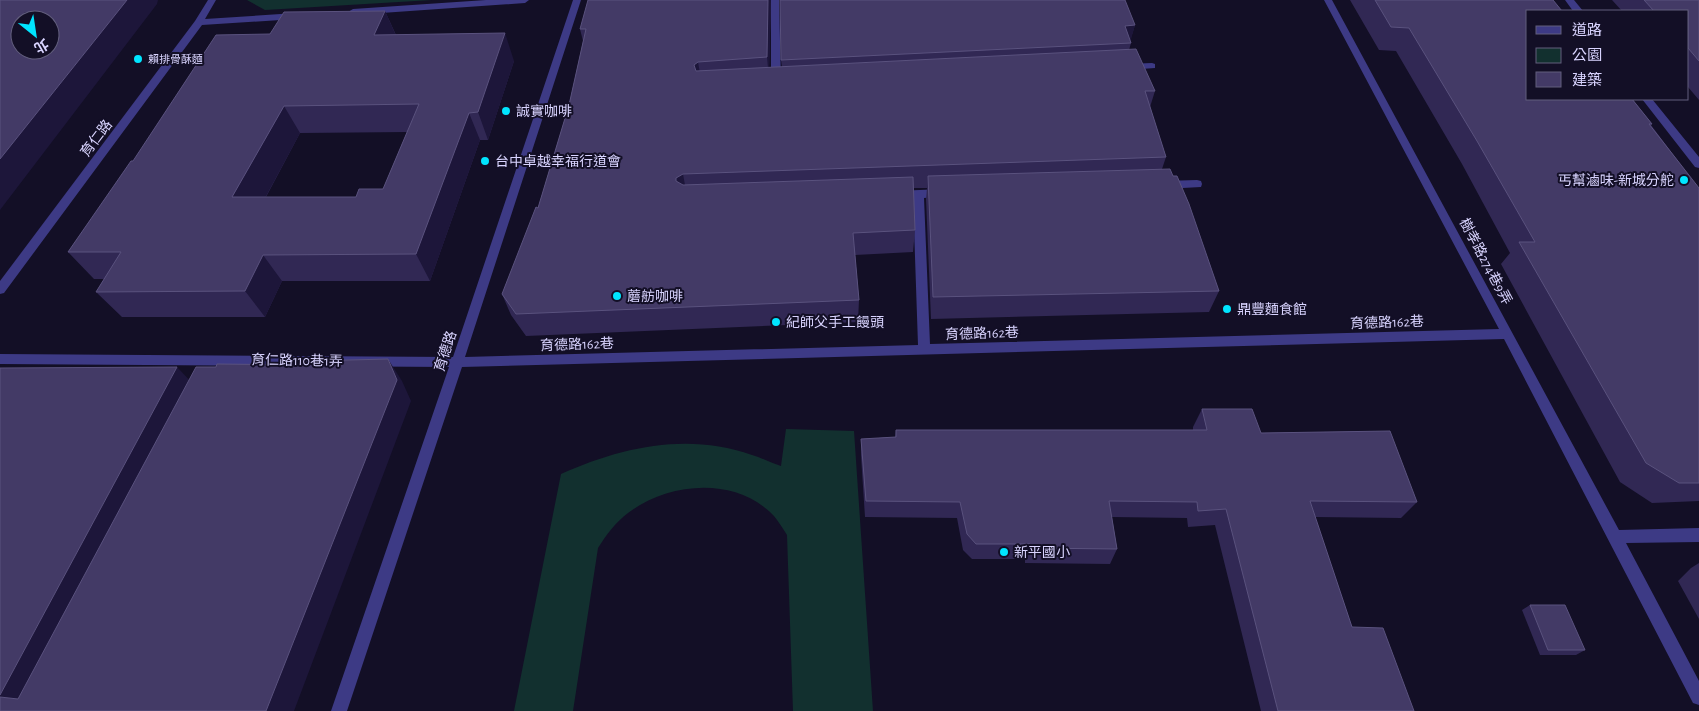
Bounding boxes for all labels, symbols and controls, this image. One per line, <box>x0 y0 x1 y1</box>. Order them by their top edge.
north arrow <box>10 10 60 60</box>
legend <box>1526 10 1689 100</box>
text: 道路 <box>1572 22 1602 38</box>
text: 北 <box>31 36 51 56</box>
text: 公園 <box>1572 48 1602 63</box>
marker: 賴排骨酥麵 <box>132 53 144 65</box>
place label: 賴排骨酥麵 <box>148 53 203 65</box>
text: 建築 <box>1572 72 1602 88</box>
place label: 誠實咖啡 <box>516 104 572 119</box>
marker: 誠實咖啡 <box>500 105 512 117</box>
street label: 育仁路 <box>78 117 115 160</box>
place label: 台中卓越幸福行道會 <box>495 154 621 169</box>
marker: 台中卓越幸福行道會 <box>479 155 491 167</box>
place label: 丐幫滷味-新城分舵 <box>1558 172 1674 188</box>
marker: 丐幫滷味-新城分舵 <box>1678 174 1690 186</box>
street label: 樹孝路274巷9弄 <box>1457 215 1515 307</box>
place label: 蘑舫咖啡 <box>627 289 683 304</box>
marker: 蘑舫咖啡 <box>611 290 623 302</box>
place label: 鼎豐麵食館 <box>1237 302 1307 317</box>
marker: 鼎豐麵食館 <box>1221 303 1233 315</box>
street label: 育德路162巷 <box>1350 313 1424 331</box>
place label: 紀師父手工饅頭 <box>786 315 884 330</box>
marker: 紀師父手工饅頭 <box>770 316 782 328</box>
street label: 育德路162巷 <box>945 324 1019 342</box>
street label: 育德路 <box>431 329 459 373</box>
street label: 育德路162巷 <box>540 335 614 353</box>
street label: 育仁路110巷1弄 <box>251 352 343 369</box>
place label: 新平國小 <box>1014 545 1070 560</box>
marker: 新平國小 <box>998 546 1010 558</box>

